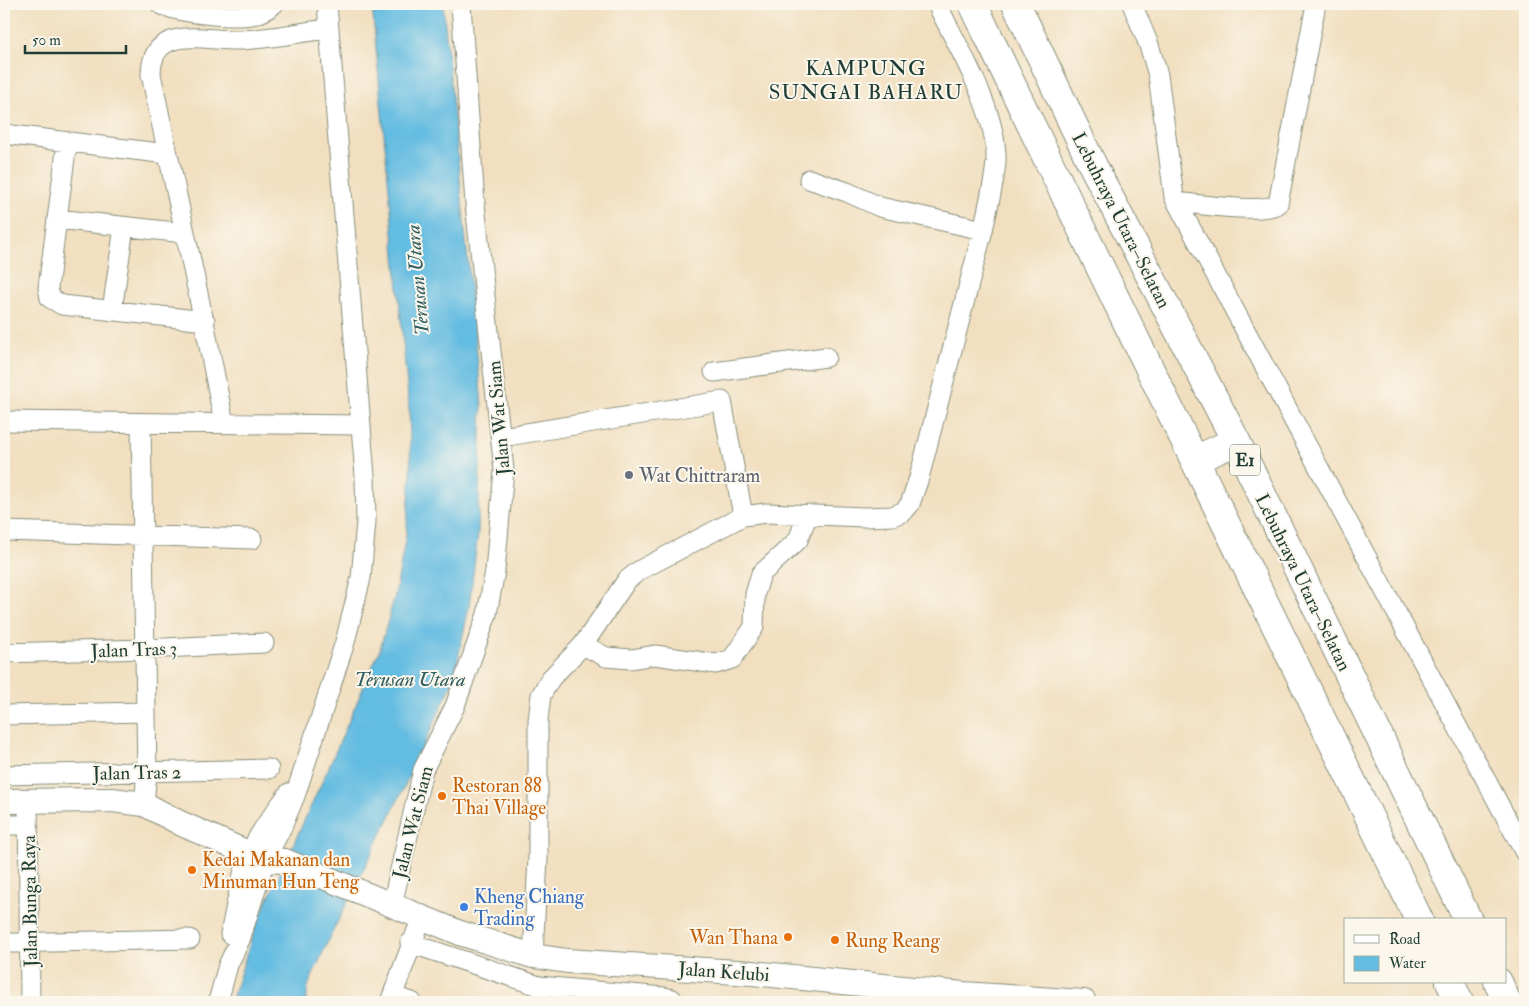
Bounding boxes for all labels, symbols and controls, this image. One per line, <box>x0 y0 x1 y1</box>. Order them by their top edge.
scale bar <box>25 22 126 54</box>
text: 50 m <box>32 31 61 50</box>
district label: KAMPUNG SUNGAI BAHARU <box>769 55 963 106</box>
street label: Lebuhraya Utara–Selatan <box>1066 128 1176 313</box>
water label: Terusan Utara <box>400 224 435 336</box>
street label: Jalan Wat Siam <box>482 359 516 477</box>
road number: E1 <box>1230 444 1260 476</box>
place label: Wat Chittraram <box>638 464 761 488</box>
marker: Wat Chittraram <box>623 469 635 481</box>
street label: Lebuhraya Utara–Selatan <box>1250 490 1357 675</box>
street label: Jalan Tras 3 <box>89 637 178 664</box>
water label: Terusan Utara <box>355 667 466 692</box>
street label: Jalan Tras 2 <box>91 760 182 786</box>
street label: Jalan Wat Siam <box>387 763 439 882</box>
place label: Restoran 88 Thai Village <box>452 774 546 820</box>
marker: Restoran 88 Thai Village <box>436 790 448 802</box>
street label: Jalan Bunga Raya <box>17 835 43 968</box>
place label: Kedai Makanan dan Minuman Hun Teng <box>202 848 360 894</box>
marker: Kedai Makanan dan Minuman Hun Teng <box>186 864 198 876</box>
place label: Kheng Chiang Trading <box>474 885 585 931</box>
marker: Kheng Chiang Trading <box>458 901 470 913</box>
legend <box>1344 918 1506 984</box>
place label: Wan Thana <box>688 926 778 950</box>
place label: Rung Reang <box>845 929 940 953</box>
text: Road <box>1389 930 1421 949</box>
marker: Wan Thana <box>782 931 794 943</box>
marker: Rung Reang <box>829 934 841 946</box>
text: Water <box>1388 954 1426 973</box>
street label: Jalan Kelubi <box>676 957 770 987</box>

